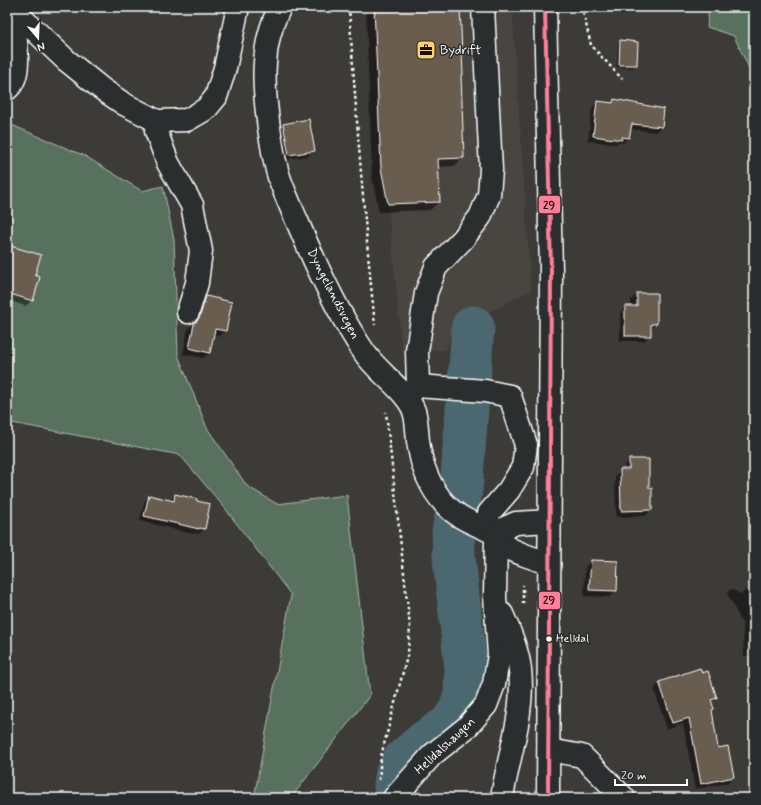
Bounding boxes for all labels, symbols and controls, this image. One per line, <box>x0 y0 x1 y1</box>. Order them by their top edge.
north arrow <box>18 18 58 58</box>
text: N <box>35 39 47 54</box>
office icon: Bydrift <box>415 39 437 61</box>
place label: Bydrift <box>440 42 482 59</box>
line badge: 29 <box>538 195 561 214</box>
text: 29 <box>543 199 555 213</box>
street label: Dyngelandsvegen <box>303 246 363 342</box>
line badge: 29 <box>538 591 561 610</box>
text: 29 <box>543 594 555 608</box>
place label: Helldal <box>556 631 589 647</box>
marker: Helldal <box>544 634 554 644</box>
street label: Helldalshaugen <box>411 714 479 778</box>
scale bar <box>615 761 687 787</box>
text: 20 m <box>621 768 647 784</box>

